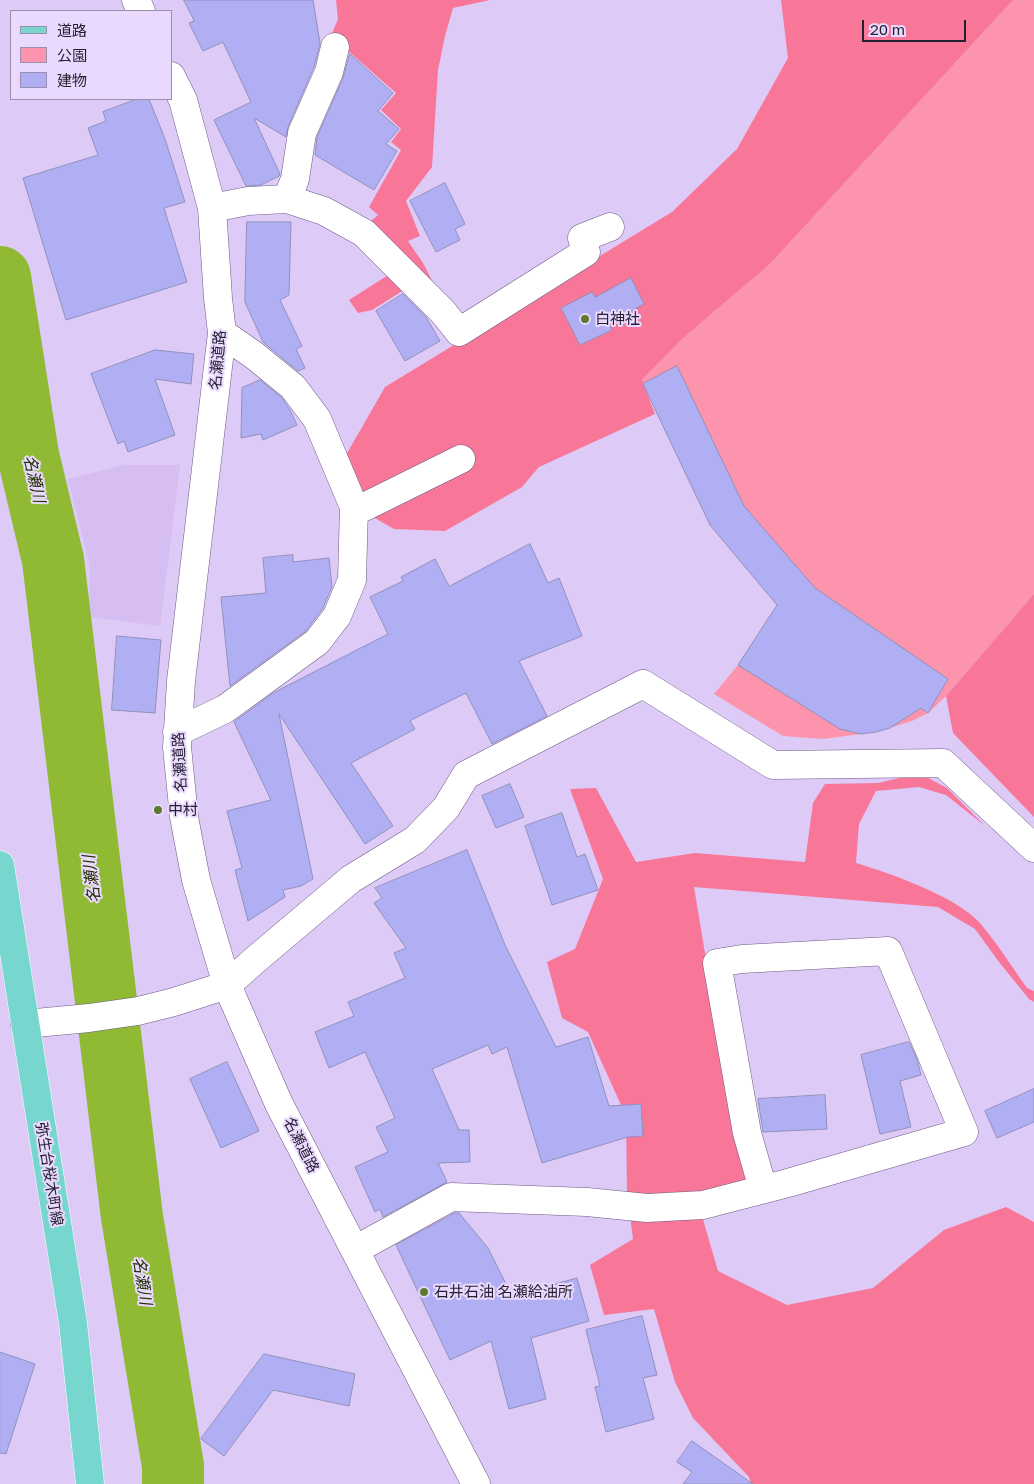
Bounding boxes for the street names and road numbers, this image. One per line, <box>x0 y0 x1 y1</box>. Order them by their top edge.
street label: 名瀬道路 <box>206 329 230 391</box>
street label: 名瀬道路 <box>169 732 191 792</box>
street label: 名瀬道路 <box>279 1114 323 1176</box>
street label: 弥生台桜木町線 <box>32 1121 66 1227</box>

